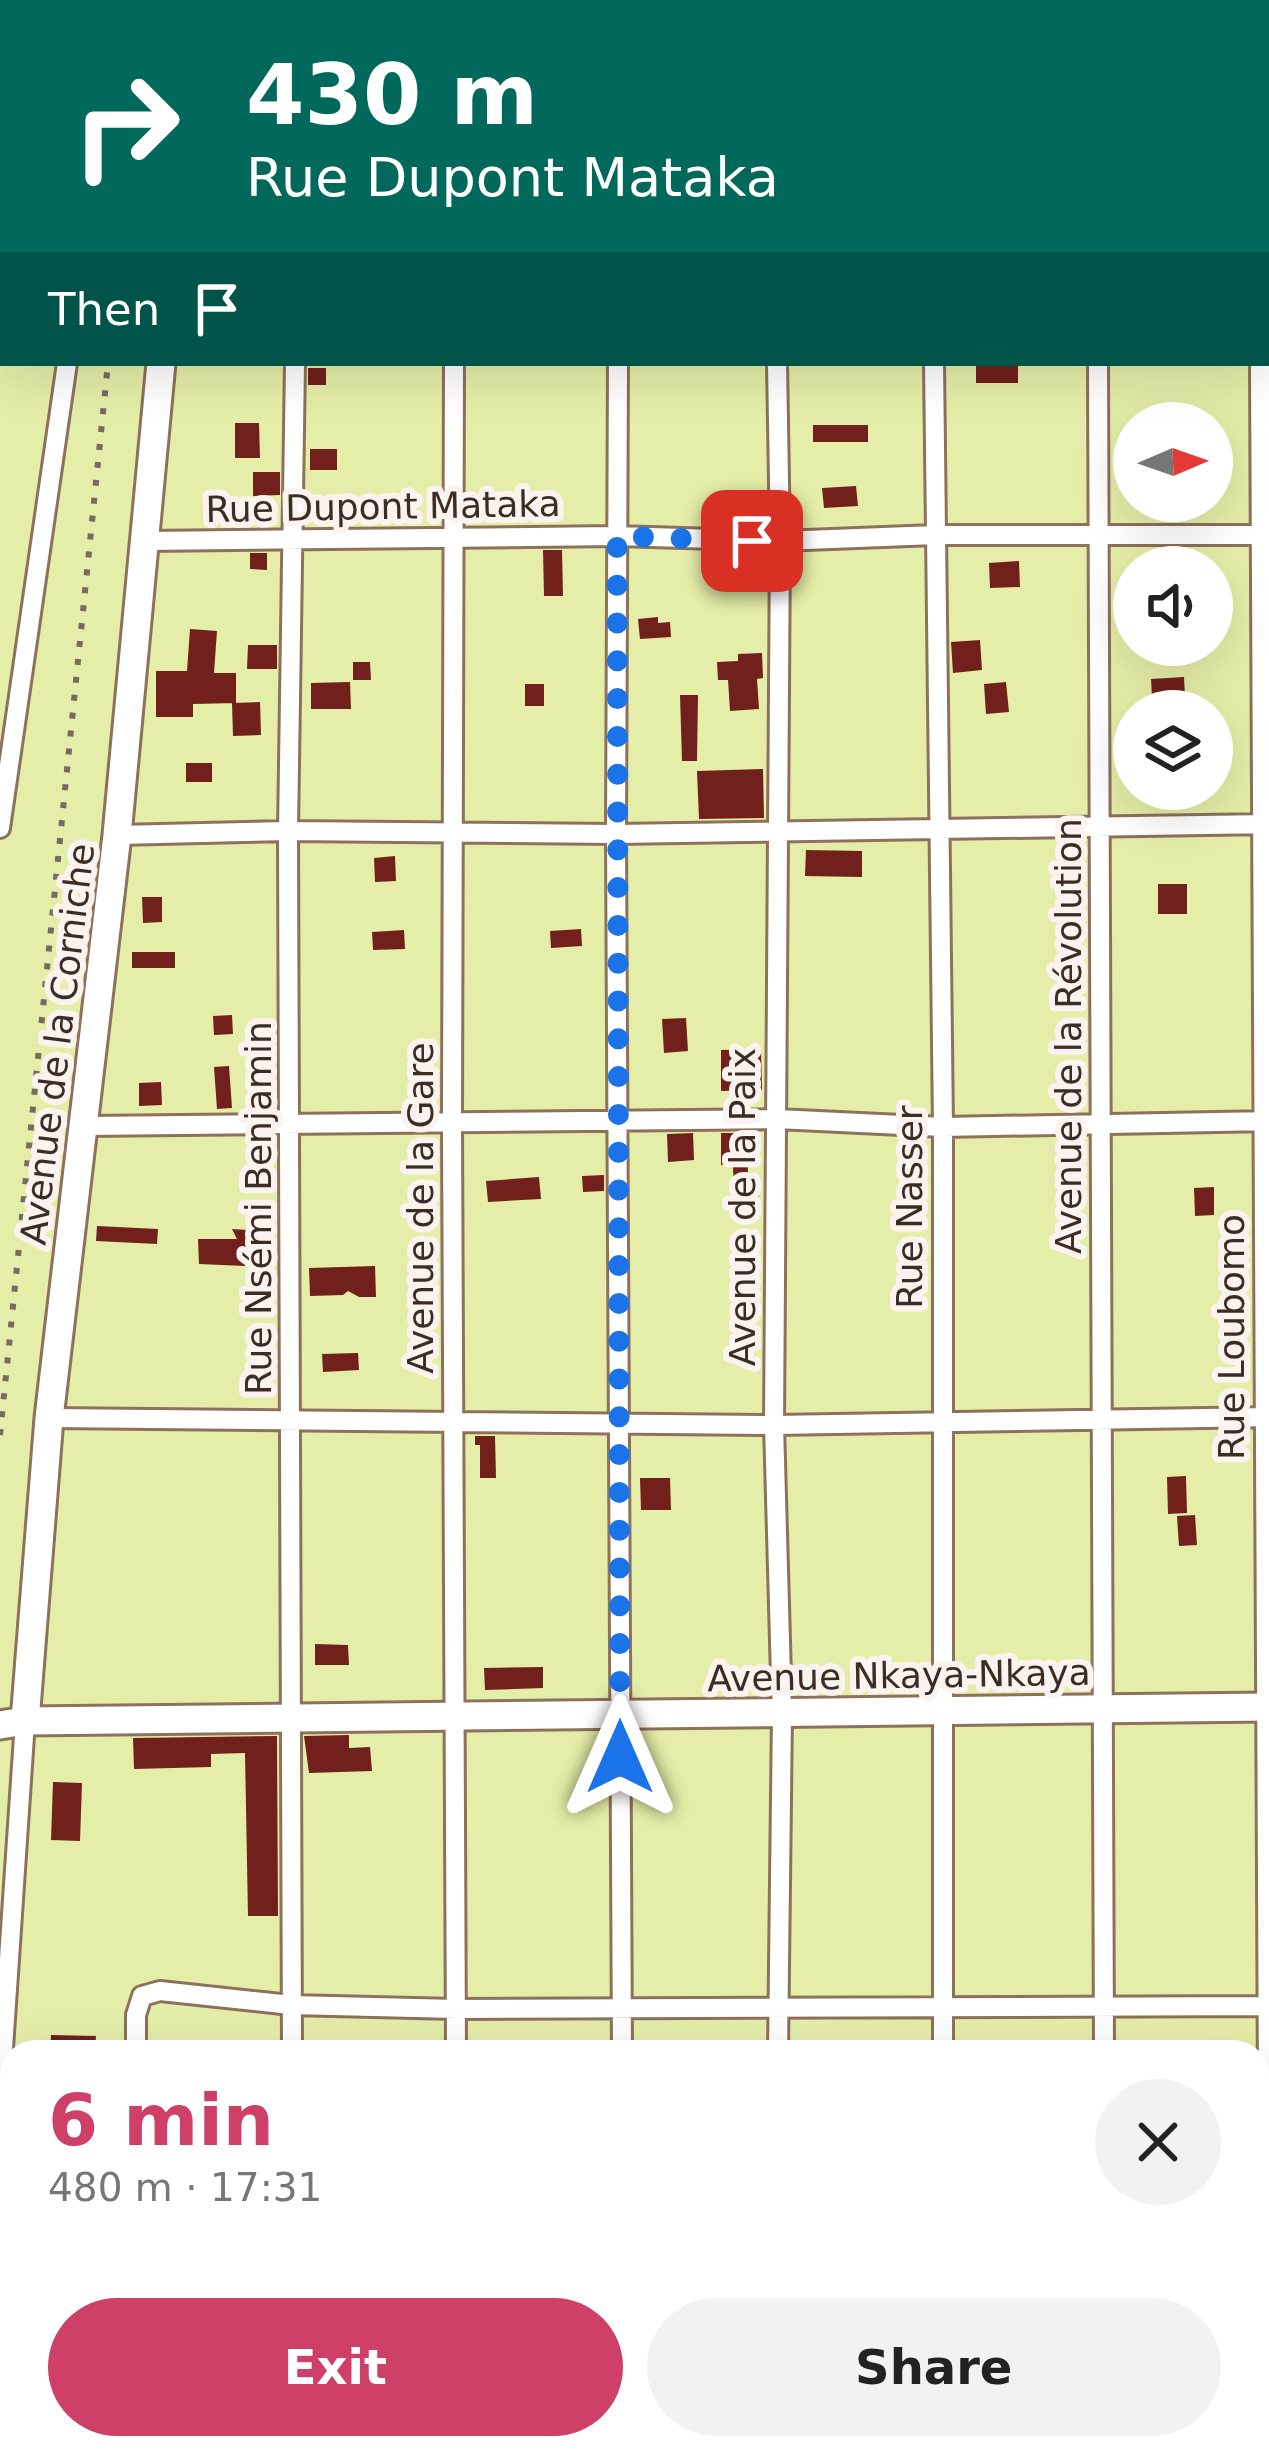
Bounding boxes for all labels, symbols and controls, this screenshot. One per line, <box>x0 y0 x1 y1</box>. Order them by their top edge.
text: 430 m <box>246 46 538 144</box>
icon: right <box>48 48 204 204</box>
text: Rue Dupont Mataka <box>246 146 779 209</box>
icon: arrive <box>184 276 250 342</box>
text: Then <box>48 283 160 336</box>
north arrow <box>1113 402 1233 522</box>
map controls <box>1113 402 1233 810</box>
street label: Rue Dupont Mataka <box>205 483 561 530</box>
pin <box>701 490 803 592</box>
icon: arrive <box>719 508 785 574</box>
button: sound <box>1113 546 1233 666</box>
button: layers <box>1113 690 1233 810</box>
street label: Avenue de la Révolution <box>1048 818 1089 1254</box>
street label: Avenue de la Corniche <box>13 841 102 1247</box>
street label: Rue Nsémi Benjamin <box>238 1021 279 1395</box>
street label: Avenue de la Gare <box>400 1042 441 1374</box>
street label: Avenue de la Paix <box>722 1048 763 1366</box>
street label: Rue Nasser <box>889 1105 930 1309</box>
street label: Rue Loubomo <box>1211 1214 1252 1460</box>
street label: Avenue Nkaya-Nkaya <box>707 1652 1091 1699</box>
position arrow <box>557 1694 683 1820</box>
text: 6 min <box>48 2078 274 2162</box>
button: close <box>1095 2079 1221 2205</box>
text: 480 m · 17:31 <box>48 2165 322 2210</box>
button: Exit <box>48 2298 623 2436</box>
button: Share <box>647 2298 1221 2436</box>

